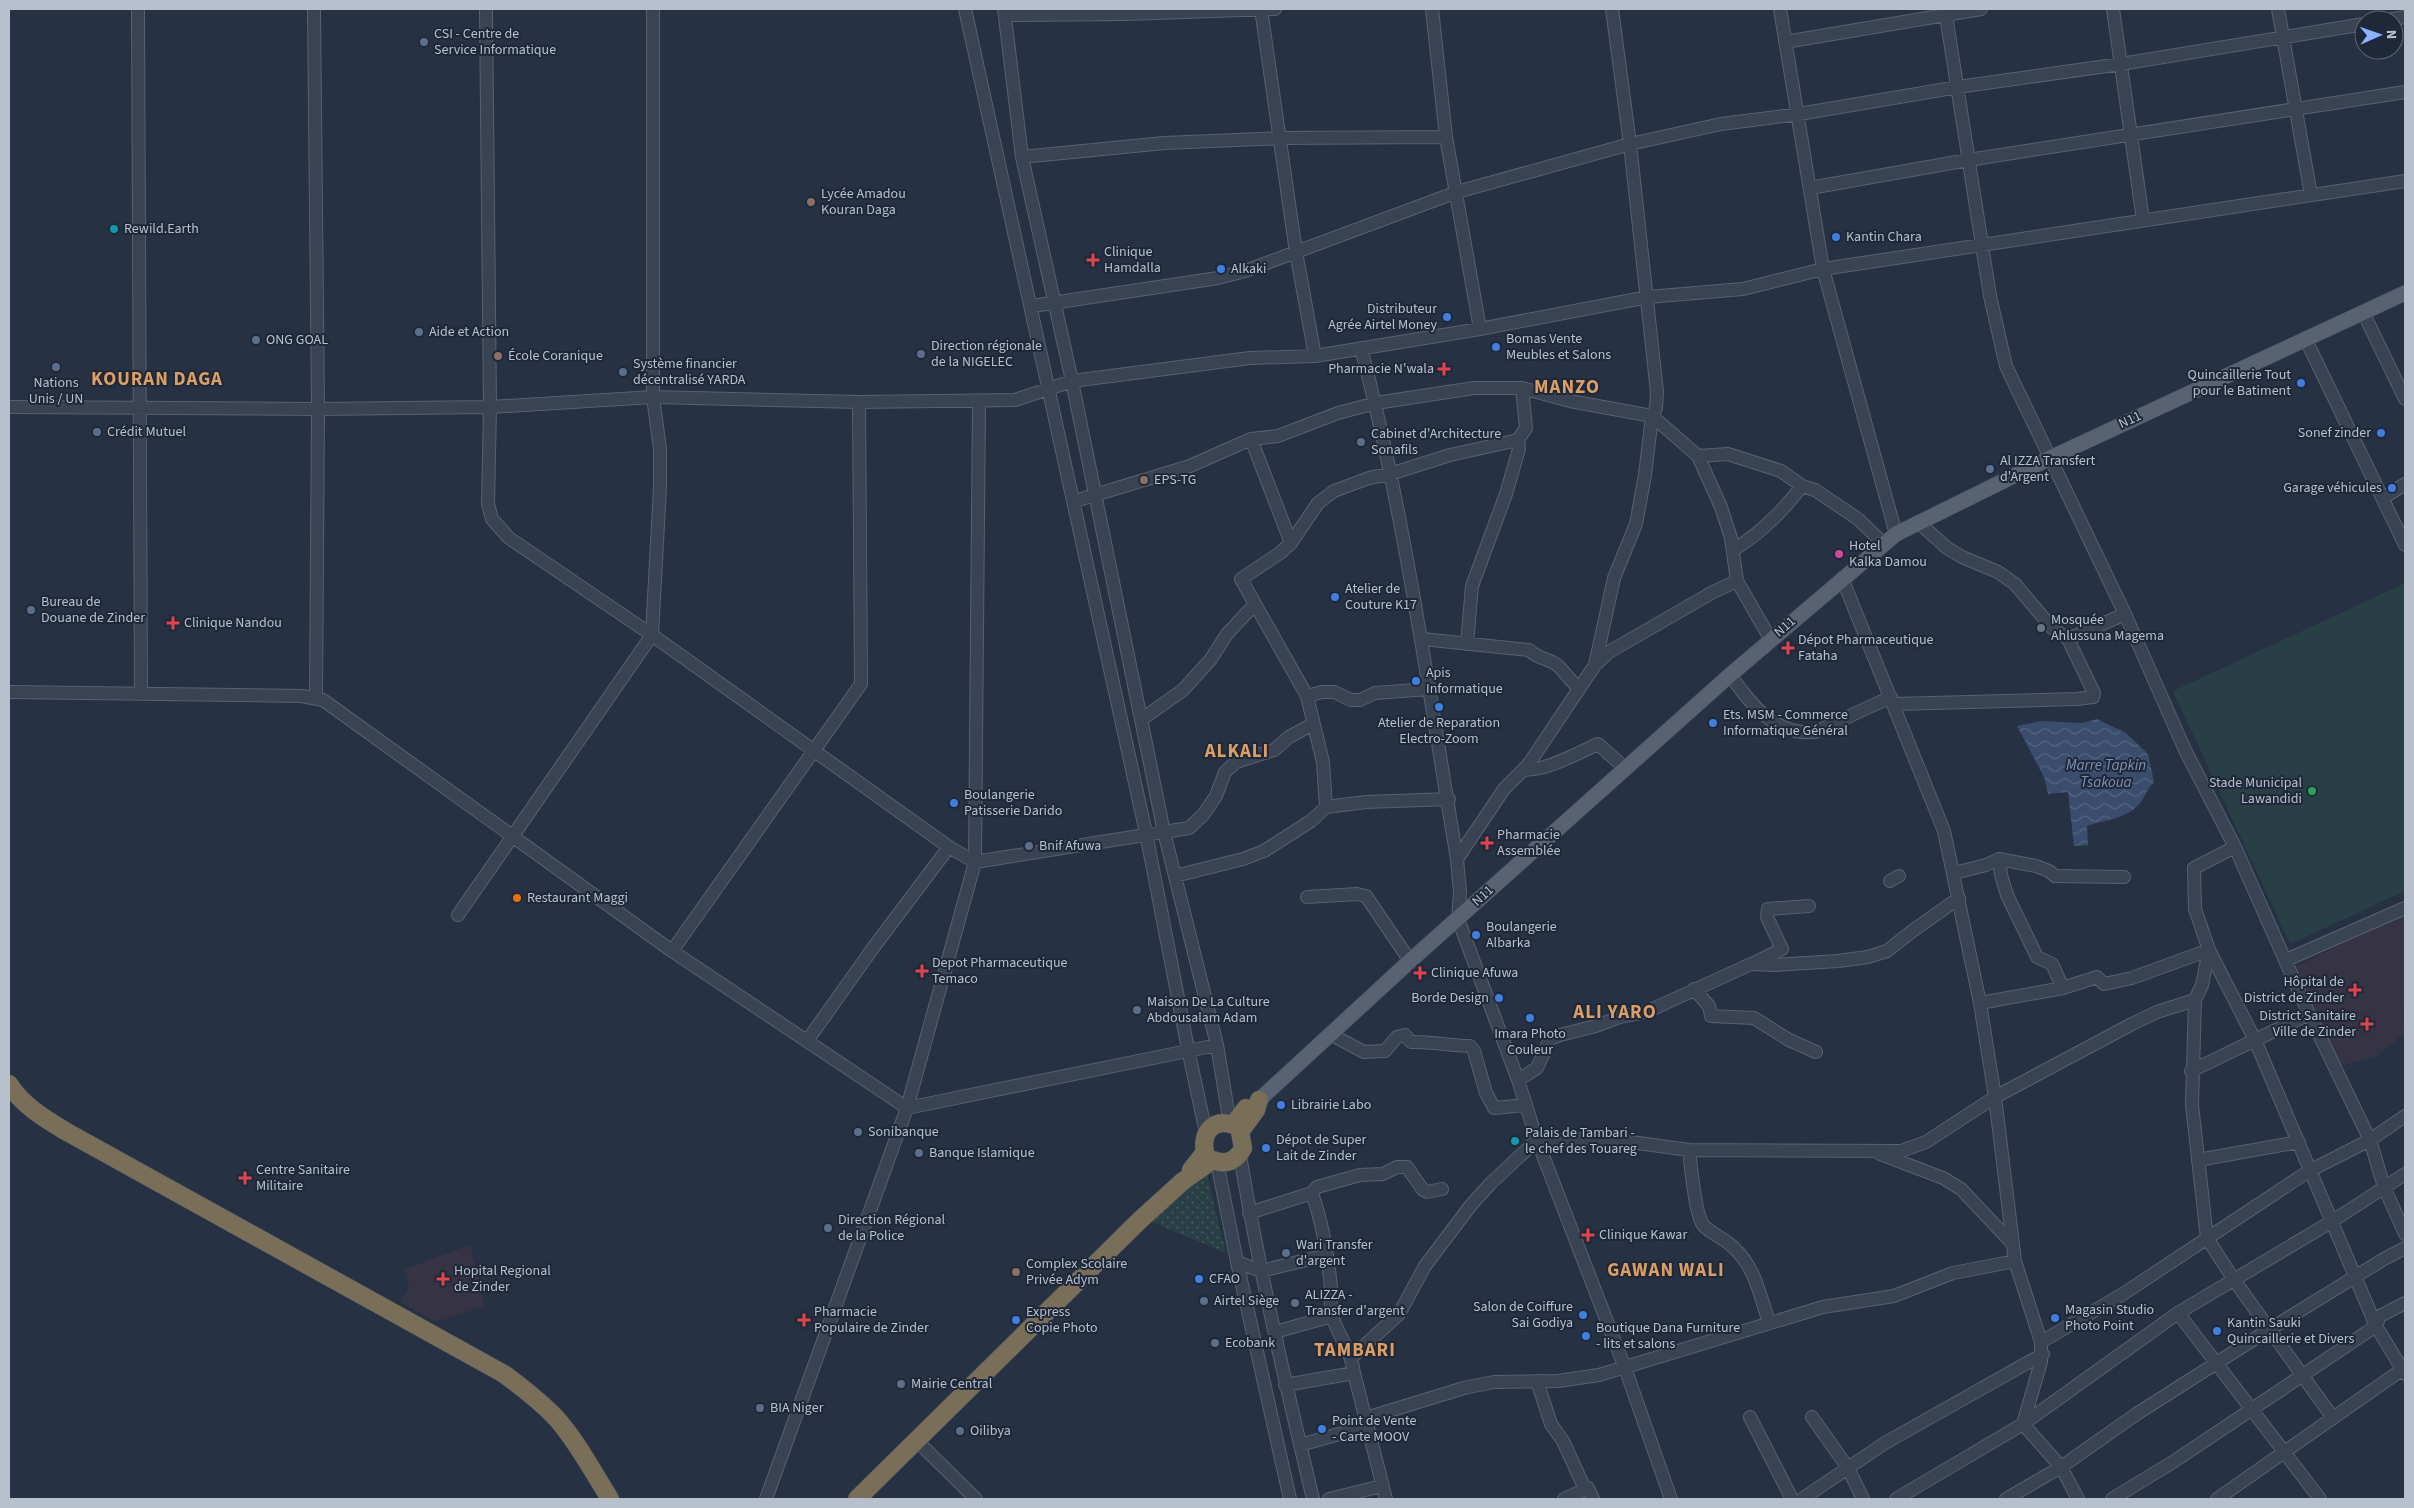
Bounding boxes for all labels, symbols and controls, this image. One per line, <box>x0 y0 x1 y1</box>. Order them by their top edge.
north arrow <box>2354 10 2404 60</box>
place label: CSI - Centre de Service Informatique <box>434 24 556 60</box>
text: N <box>2381 30 2401 40</box>
marker: CSI - Centre de Service Informatique <box>418 36 430 48</box>
place label: Lycée Amadou Kouran Daga <box>821 184 906 220</box>
marker: Lycée Amadou Kouran Daga <box>805 196 817 208</box>
place label: Rewild.Earth <box>124 219 199 239</box>
marker: Rewild.Earth <box>108 223 120 235</box>
place label: Kantin Chara <box>1846 227 1922 247</box>
marker: Kantin Chara <box>1830 231 1842 243</box>
place label: Clinique Hamdalla <box>1104 242 1161 278</box>
marker: Clinique Hamdalla <box>1086 253 1100 267</box>
place label: Alkaki <box>1231 259 1266 279</box>
marker: Alkaki <box>1215 263 1227 275</box>
place label: Distributeur Agrée Airtel Money <box>1328 299 1437 335</box>
marker: Distributeur Agrée Airtel Money <box>1441 311 1453 323</box>
place label: Aide et Action <box>429 322 509 342</box>
marker: Aide et Action <box>413 326 425 338</box>
place label: Bomas Vente Meubles et Salons <box>1506 329 1611 365</box>
place label: ONG GOAL <box>266 330 328 350</box>
marker: ONG GOAL <box>250 334 262 346</box>
place label: Direction régionale de la NIGELEC <box>931 336 1042 372</box>
marker: Bomas Vente Meubles et Salons <box>1490 341 1502 353</box>
place label: École Coranique <box>508 346 603 366</box>
marker: Direction régionale de la NIGELEC <box>915 348 927 360</box>
marker: École Coranique <box>492 350 504 362</box>
place label: Système financier décentralisé YARDA <box>633 354 746 390</box>
place label: Pharmacie N'wala <box>1328 359 1434 379</box>
marker: Nations Unis / UN <box>50 361 62 373</box>
marker: Pharmacie N'wala <box>1438 363 1450 375</box>
place label: Quincaillerie Tout pour le Batiment <box>2188 365 2291 401</box>
district label: KOURAN DAGA <box>91 366 223 393</box>
marker: Système financier décentralisé YARDA <box>617 366 629 378</box>
place label: Nations Unis / UN <box>29 373 83 409</box>
district label: MANZO <box>1534 374 1600 401</box>
marker: Quincaillerie Tout pour le Batiment <box>2295 377 2307 389</box>
street label: N11 <box>2115 406 2145 434</box>
place label: Crédit Mutuel <box>107 422 186 442</box>
place label: Sonef zinder <box>2298 423 2371 443</box>
place label: Cabinet d'Architecture Sonafils <box>1371 424 1501 460</box>
marker: Crédit Mutuel <box>91 426 103 438</box>
marker: Sonef zinder <box>2375 427 2387 439</box>
marker: Cabinet d'Architecture Sonafils <box>1355 436 1367 448</box>
place label: Al IZZA Transfert d'Argent <box>2000 451 2096 487</box>
marker: Al IZZA Transfert d'Argent <box>1984 463 1996 475</box>
place label: EPS-TG <box>1154 470 1196 490</box>
marker: EPS-TG <box>1138 474 1150 486</box>
place label: Garage véhicules <box>2283 478 2382 498</box>
marker: Garage véhicules <box>2386 482 2398 494</box>
place label: Hotel Kalka Damou <box>1849 536 1927 572</box>
marker: Hotel Kalka Damou <box>1833 548 1845 560</box>
place label: Atelier de Couture K17 <box>1345 579 1417 615</box>
marker: Atelier de Couture K17 <box>1329 591 1341 603</box>
place label: Bureau de Douane de Zinder <box>41 592 145 628</box>
marker: Bureau de Douane de Zinder <box>25 604 37 616</box>
place label: Mosquée Ahlussuna Magema <box>2051 610 2164 646</box>
street label: N11 <box>1770 612 1800 642</box>
place label: Clinique Nandou <box>184 613 282 633</box>
marker: Clinique Nandou <box>166 616 180 630</box>
marker: Mosquée Ahlussuna Magema <box>2035 622 2047 634</box>
place label: Dépot Pharmaceutique Fataha <box>1798 630 1934 666</box>
marker: Dépot Pharmaceutique Fataha <box>1782 642 1794 654</box>
place label: Apis Informatique <box>1426 663 1503 699</box>
marker: Apis Informatique <box>1410 675 1422 687</box>
marker: Atelier de Reparation Electro-Zoom <box>1433 701 1445 713</box>
place label: Ets. MSM - Commerce Informatique Général <box>1723 705 1848 741</box>
place label: Atelier de Reparation Electro-Zoom <box>1378 713 1500 749</box>
marker: Ets. MSM - Commerce Informatique Général <box>1707 717 1719 729</box>
district label: ALKALI <box>1204 738 1269 765</box>
water label: Marre Tapkin Tsakoua <box>2066 755 2146 793</box>
place label: Stade Municipal Lawandidi <box>2209 773 2302 809</box>
place label: Boulangerie Patisserie Darido <box>964 785 1062 821</box>
marker: Stade Municipal Lawandidi <box>2306 785 2318 797</box>
marker: Boulangerie Patisserie Darido <box>948 797 960 809</box>
place label: Pharmacie Assemblée <box>1497 825 1560 861</box>
place label: Bnif Afuwa <box>1039 836 1101 856</box>
marker: Pharmacie Assemblée <box>1481 837 1493 849</box>
marker: Bnif Afuwa <box>1023 840 1035 852</box>
street label: N11 <box>1468 881 1498 911</box>
place label: Restaurant Maggi <box>527 888 628 908</box>
marker: Restaurant Maggi <box>511 892 523 904</box>
place label: Boulangerie Albarka <box>1486 917 1557 953</box>
marker: Boulangerie Albarka <box>1470 929 1482 941</box>
place label: Depot Pharmaceutique Temaco <box>932 953 1068 989</box>
place label: Clinique Afuwa <box>1431 963 1518 983</box>
marker: Depot Pharmaceutique Temaco <box>916 965 928 977</box>
marker: Clinique Afuwa <box>1413 966 1427 980</box>
place label: Hôpital de District de Zinder <box>2244 972 2344 1008</box>
marker: Hôpital de District de Zinder <box>2348 983 2362 997</box>
place label: Borde Design <box>1411 988 1489 1008</box>
place label: Maison De La Culture Abdousalam Adam <box>1147 992 1270 1028</box>
marker: Borde Design <box>1493 992 1505 1004</box>
district label: ALI YARO <box>1572 999 1657 1026</box>
marker: Maison De La Culture Abdousalam Adam <box>1131 1004 1143 1016</box>
place label: District Sanitaire Ville de Zinder <box>2259 1006 2356 1042</box>
marker: Imara Photo Couleur <box>1524 1012 1536 1024</box>
marker: District Sanitaire Ville de Zinder <box>2360 1017 2374 1031</box>
place label: Imara Photo Couleur <box>1494 1024 1566 1060</box>
place label: Librairie Labo <box>1291 1095 1371 1115</box>
marker: Librairie Labo <box>1275 1099 1287 1111</box>
place label: Sonibanque <box>868 1122 939 1142</box>
place label: Palais de Tambari - le chef des Touareg <box>1525 1123 1637 1159</box>
marker: Sonibanque <box>852 1126 864 1138</box>
place label: Dépot de Super Lait de Zinder <box>1276 1130 1367 1166</box>
marker: Palais de Tambari - le chef des Touareg <box>1509 1135 1521 1147</box>
marker: Dépot de Super Lait de Zinder <box>1260 1142 1272 1154</box>
place label: Banque Islamique <box>929 1143 1035 1163</box>
marker: Banque Islamique <box>913 1147 925 1159</box>
place label: Centre Sanitaire Militaire <box>256 1160 350 1196</box>
marker: Centre Sanitaire Militaire <box>238 1171 252 1185</box>
place label: Direction Régional de la Police <box>838 1210 946 1246</box>
marker: Direction Régional de la Police <box>822 1222 834 1234</box>
place label: Clinique Kawar <box>1599 1225 1687 1245</box>
marker: Clinique Kawar <box>1581 1228 1595 1242</box>
place label: Wari Transfer d'argent <box>1296 1235 1373 1271</box>
marker: Wari Transfer d'argent <box>1280 1247 1292 1259</box>
place label: Complex Scolaire Privée Adym <box>1026 1254 1127 1290</box>
district label: GAWAN WALI <box>1607 1257 1725 1284</box>
place label: Hopital Regional de Zinder <box>454 1261 551 1297</box>
marker: Complex Scolaire Privée Adym <box>1010 1266 1022 1278</box>
place label: CFAO <box>1209 1269 1240 1289</box>
marker: Hopital Regional de Zinder <box>436 1272 450 1286</box>
marker: CFAO <box>1193 1273 1205 1285</box>
place label: ALIZZA - Transfer d'argent <box>1305 1285 1405 1321</box>
place label: Airtel Siège <box>1214 1291 1279 1311</box>
marker: Airtel Siège <box>1198 1295 1210 1307</box>
marker: ALIZZA - Transfer d'argent <box>1289 1297 1301 1309</box>
place label: Salon de Coiffure Sai Godiya <box>1473 1297 1573 1333</box>
place label: Magasin Studio Photo Point <box>2065 1300 2154 1336</box>
place label: Pharmacie Populaire de Zinder <box>814 1302 929 1338</box>
place label: Express Copie Photo <box>1026 1302 1098 1338</box>
marker: Salon de Coiffure Sai Godiya <box>1577 1309 1589 1321</box>
marker: Magasin Studio Photo Point <box>2049 1312 2061 1324</box>
place label: Kantin Sauki Quincaillerie et Divers <box>2227 1313 2355 1349</box>
marker: Pharmacie Populaire de Zinder <box>798 1314 810 1326</box>
marker: Express Copie Photo <box>1010 1314 1022 1326</box>
place label: Boutique Dana Furniture - lits et salons <box>1596 1318 1740 1354</box>
marker: Kantin Sauki Quincaillerie et Divers <box>2211 1325 2223 1337</box>
marker: Boutique Dana Furniture - lits et salons <box>1580 1330 1592 1342</box>
place label: Ecobank <box>1225 1333 1275 1353</box>
marker: Ecobank <box>1209 1337 1221 1349</box>
district label: TAMBARI <box>1314 1337 1396 1364</box>
place label: Mairie Central <box>911 1374 993 1394</box>
marker: Mairie Central <box>895 1378 907 1390</box>
place label: BIA Niger <box>770 1398 824 1418</box>
marker: BIA Niger <box>754 1402 766 1414</box>
place label: Point de Vente - Carte MOOV <box>1332 1411 1416 1447</box>
place label: Oilibya <box>970 1421 1011 1441</box>
marker: Point de Vente - Carte MOOV <box>1316 1423 1328 1435</box>
marker: Oilibya <box>954 1425 966 1437</box>

